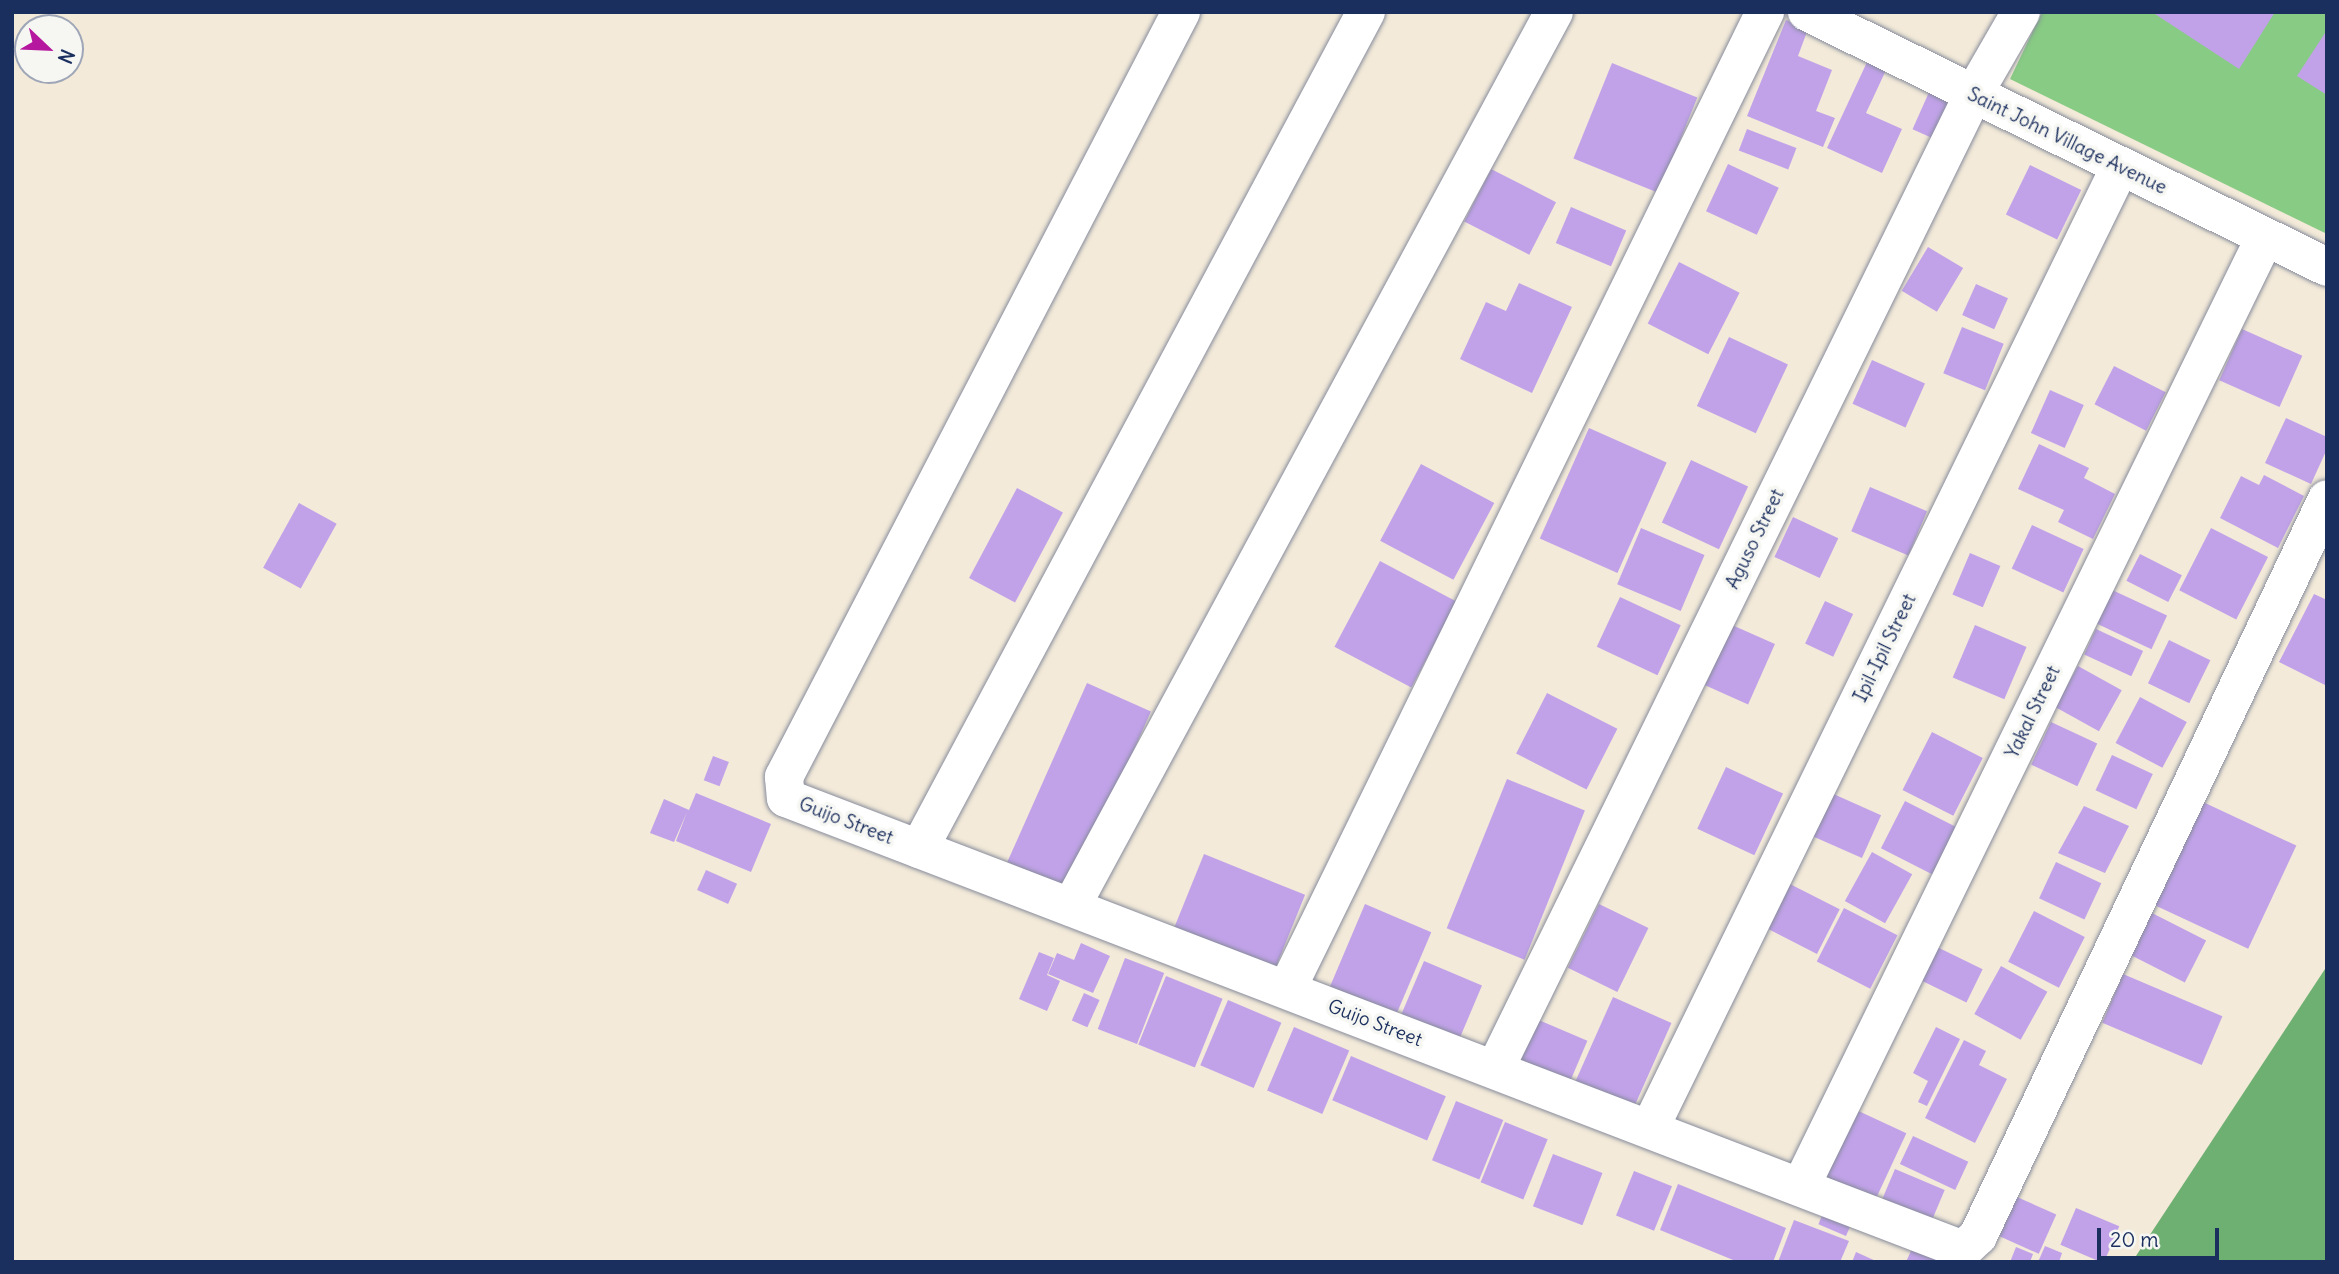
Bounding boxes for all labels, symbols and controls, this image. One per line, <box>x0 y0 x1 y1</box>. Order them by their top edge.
north arrow <box>14 14 84 84</box>
text: N <box>53 46 80 67</box>
street label: Saint John Village Avenue <box>1964 83 2170 199</box>
street label: Aguso Street <box>1721 485 1789 593</box>
street label: Ipil-Ipil Street <box>1849 590 1921 706</box>
street label: Yakal Street <box>2001 662 2065 762</box>
street label: Guijo Street <box>796 793 896 849</box>
street label: Guijo Street <box>1325 995 1425 1051</box>
scale bar <box>2101 1214 2224 1258</box>
text: 20 m <box>2110 1226 2159 1253</box>

